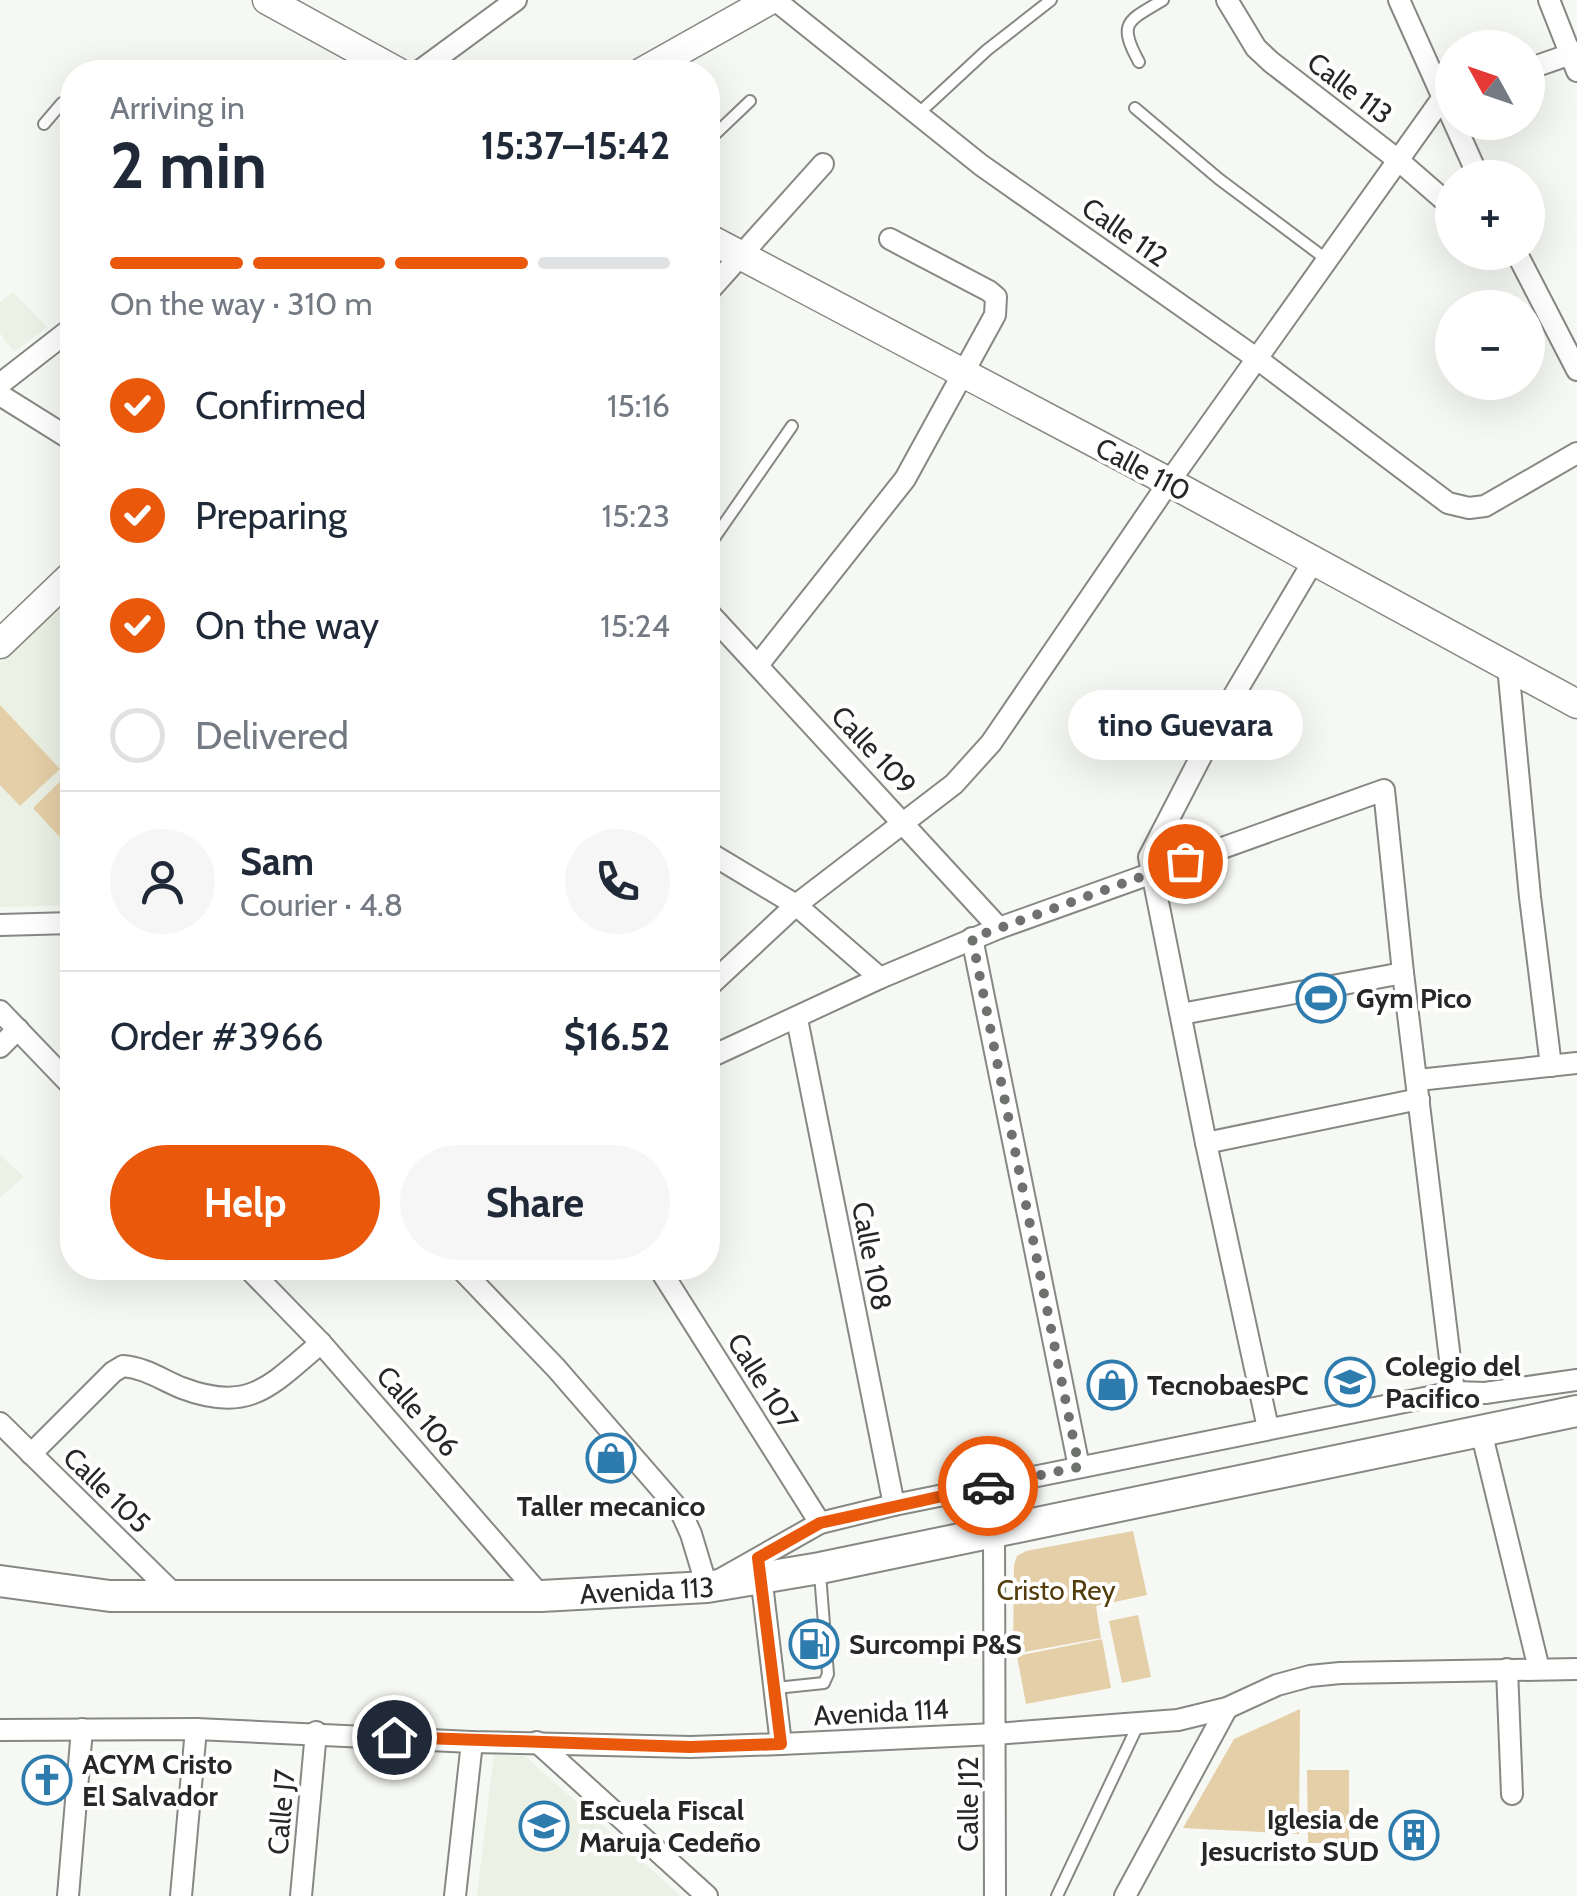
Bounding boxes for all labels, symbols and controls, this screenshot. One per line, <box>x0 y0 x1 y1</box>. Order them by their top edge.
north arrow <box>1435 30 1545 140</box>
map controls <box>1435 30 1545 400</box>
street label: Calle 113 <box>1301 45 1399 131</box>
text: Arriving in <box>110 88 245 127</box>
text: 15:37–15:42 <box>481 122 670 169</box>
text: 2 min <box>110 125 267 204</box>
button: + <box>1435 160 1545 270</box>
street label: Calle 112 <box>1075 190 1175 274</box>
text: On the way · 310 m <box>110 284 373 323</box>
button: − <box>1435 290 1545 400</box>
icon: check <box>110 378 165 433</box>
text: Confirmed <box>195 382 366 429</box>
text: 15:16 <box>607 386 670 425</box>
street label: Calle 110 <box>1090 430 1196 508</box>
icon: check <box>110 488 165 543</box>
text: Preparing <box>195 492 347 539</box>
text: 15:23 <box>602 496 670 535</box>
icon: check <box>110 598 165 653</box>
text: On the way <box>195 602 379 649</box>
text: 15:24 <box>600 606 670 645</box>
callout: tino Guevara <box>1068 691 1302 761</box>
street label: Calle 109 <box>824 699 924 801</box>
text: tino Guevara <box>1098 705 1273 744</box>
text: Delivered <box>195 712 349 759</box>
pin <box>1143 819 1228 904</box>
button: person <box>110 829 215 934</box>
button: phone <box>565 829 670 934</box>
icon: bag <box>1158 834 1213 889</box>
text: Sam <box>240 838 314 885</box>
text: Courier · 4.8 <box>240 885 403 924</box>
sports icon: Gym Pico <box>1295 972 1347 1024</box>
place label: Gym Pico <box>1356 981 1472 1015</box>
text: Order #3966 <box>110 1013 324 1060</box>
text: $16.52 <box>564 1013 670 1060</box>
button: Help <box>110 1145 380 1260</box>
button: Share <box>400 1145 670 1260</box>
street label: Calle 108 <box>845 1199 899 1313</box>
street label: Calle 107 <box>720 1327 806 1435</box>
place label: Colegio del Pacifico <box>1385 1349 1521 1415</box>
school or university icon: Colegio del Pacifico <box>1324 1356 1376 1408</box>
street label: Calle 106 <box>369 1359 467 1463</box>
shop icon: TecnobaesPC <box>1086 1359 1138 1411</box>
place label: TecnobaesPC <box>1147 1368 1309 1402</box>
shop icon: Taller mecanico <box>585 1432 637 1484</box>
courier <box>938 1436 1038 1536</box>
street label: Calle 105 <box>56 1440 158 1540</box>
icon: car <box>961 1459 1016 1514</box>
place label: Taller mecanico <box>517 1489 705 1523</box>
street label: Avenida 113 <box>579 1570 715 1611</box>
park label: Cristo Rey <box>996 1573 1116 1607</box>
fuel station icon: Surcompi P&S <box>788 1618 840 1670</box>
place label: Surcompi P&S <box>849 1627 1022 1661</box>
street label: Avenida 114 <box>812 1691 950 1733</box>
pin <box>352 1695 437 1780</box>
icon: home <box>367 1710 422 1765</box>
place label: ACYM Cristo El Salvador <box>82 1747 233 1813</box>
church icon: ACYM Cristo El Salvador <box>21 1754 73 1806</box>
street label: Calle J12 <box>951 1756 985 1852</box>
street label: Calle J7 <box>260 1768 302 1856</box>
place label: Escuela Fiscal Maruja Cedeño <box>579 1793 761 1859</box>
school or university icon: Escuela Fiscal Maruja Cedeño <box>518 1800 570 1852</box>
place label: Iglesia de Jesucristo SUD <box>1200 1802 1379 1868</box>
building icon: Iglesia de Jesucristo SUD <box>1388 1809 1440 1861</box>

